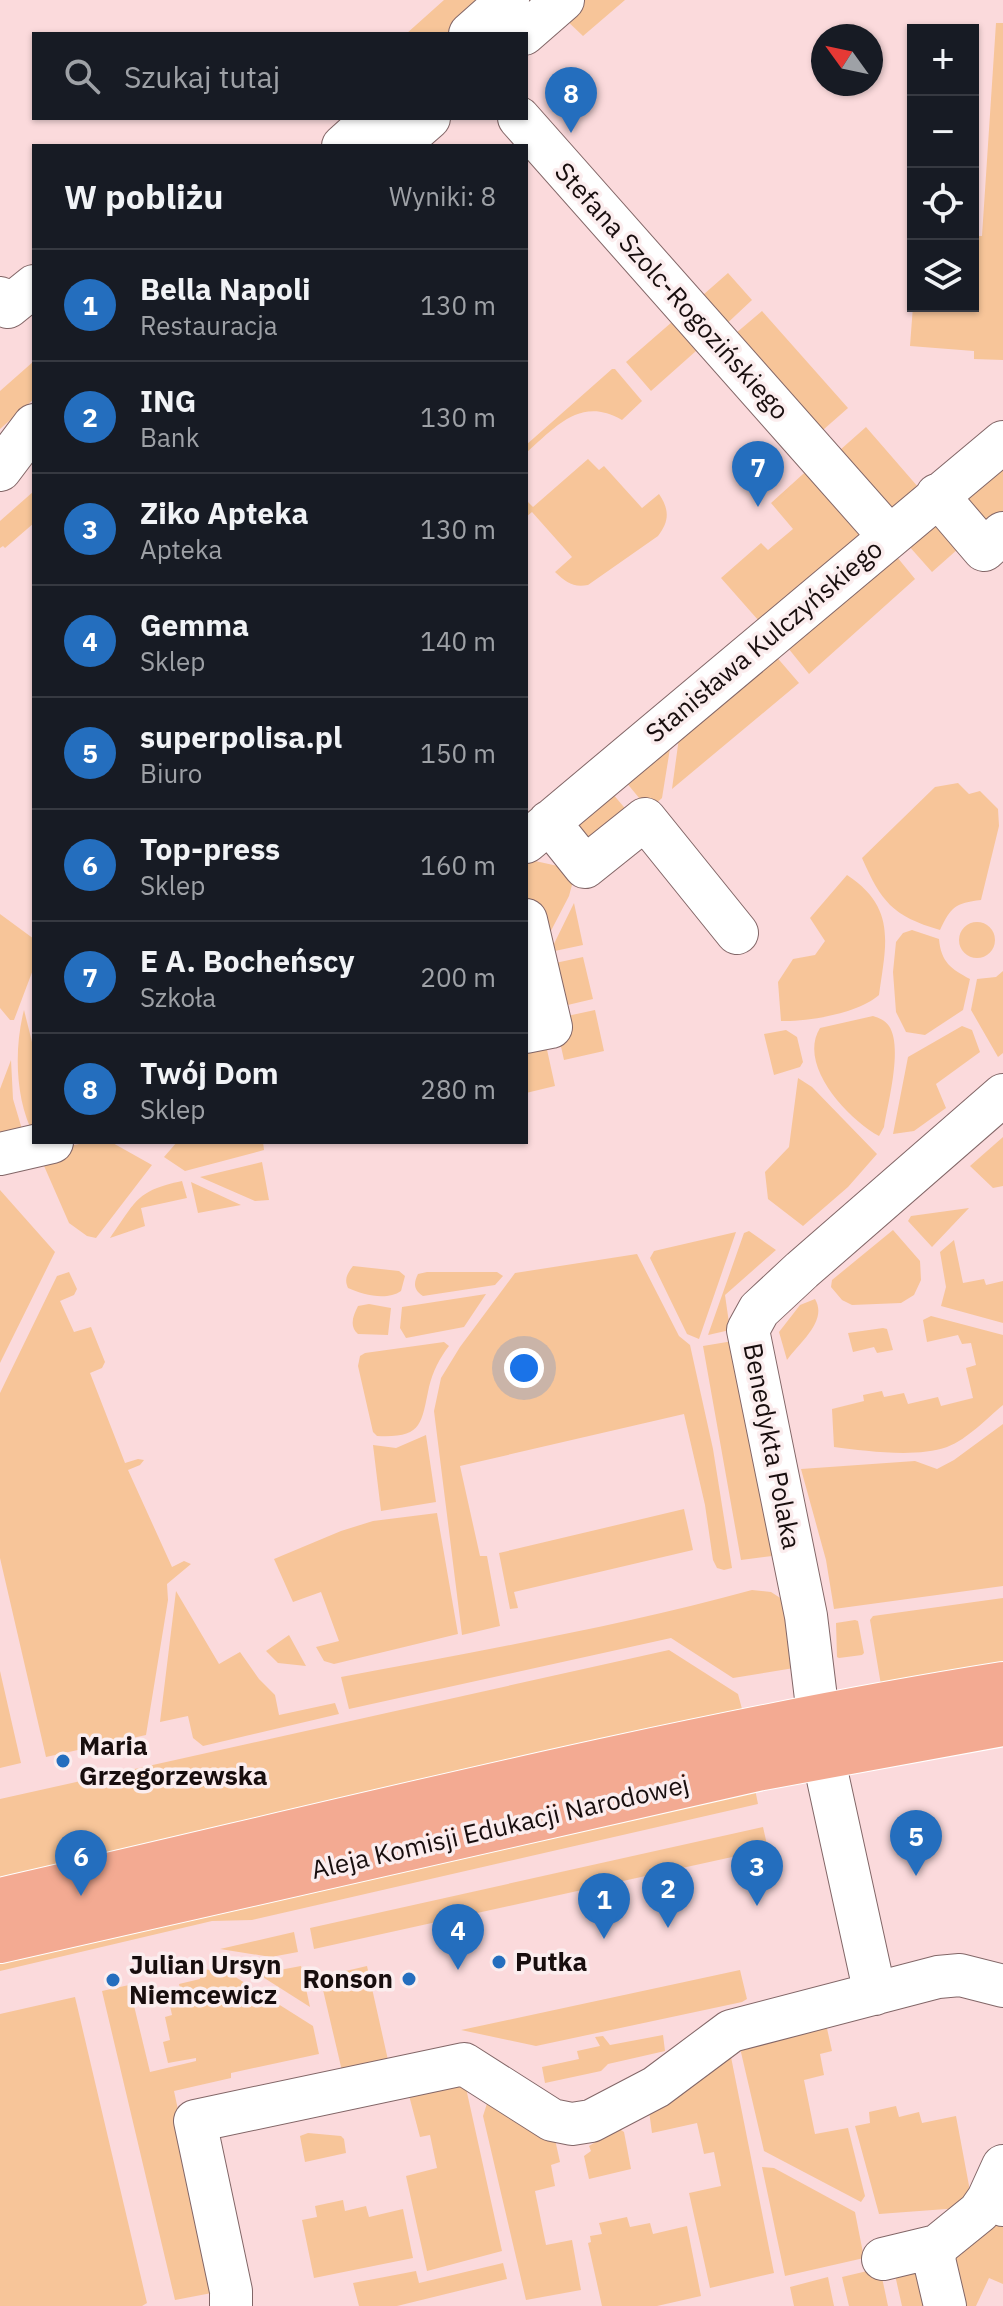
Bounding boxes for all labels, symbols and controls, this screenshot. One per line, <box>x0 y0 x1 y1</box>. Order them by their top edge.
north arrow <box>811 24 883 96</box>
map controls <box>907 24 979 312</box>
button: + <box>907 24 979 96</box>
search box <box>32 32 528 120</box>
icon: search <box>60 54 104 98</box>
text: Szukaj tutaj <box>124 57 280 96</box>
pin: 8 <box>545 67 597 133</box>
button: − <box>907 96 979 168</box>
street label: Stefana Szolc-Rogozińskiego <box>548 155 797 426</box>
button: locate <box>907 168 979 240</box>
text: W pobliżu <box>64 174 224 218</box>
text: Wyniki: 8 <box>389 179 496 213</box>
button: layers <box>907 240 979 312</box>
text: Bella Napoli <box>140 269 311 308</box>
text: 1 <box>82 288 98 322</box>
text: 130 m <box>420 288 496 322</box>
text: Restauracja <box>140 308 278 342</box>
text: ING <box>140 381 196 420</box>
text: 2 <box>82 400 98 434</box>
text: 130 m <box>420 400 496 434</box>
text: Bank <box>140 420 199 454</box>
pin: 7 <box>732 441 784 507</box>
text: Ziko Apteka <box>140 493 309 532</box>
text: 3 <box>82 512 98 546</box>
text: 130 m <box>420 512 496 546</box>
street label: Stanisława Kulczyńskiego <box>638 531 889 749</box>
text: Apteka <box>140 532 222 566</box>
text: Gemma <box>140 605 249 644</box>
text: 4 <box>82 624 98 658</box>
text: 140 m <box>420 624 496 658</box>
text: Sklep <box>140 644 205 678</box>
text: superpolisa.pl <box>140 717 342 756</box>
text: 5 <box>82 736 98 770</box>
text: 150 m <box>420 736 496 770</box>
text: Biuro <box>140 756 202 790</box>
text: Top-press <box>140 829 280 868</box>
text: 6 <box>82 848 98 882</box>
text: 160 m <box>420 848 496 882</box>
text: Sklep <box>140 868 205 902</box>
text: E A. Bocheńscy <box>140 941 355 980</box>
text: 7 <box>82 960 98 994</box>
text: 200 m <box>420 960 496 994</box>
text: Szkoła <box>140 980 216 1014</box>
text: Twój Dom <box>140 1053 279 1092</box>
text: 8 <box>82 1072 98 1106</box>
text: 280 m <box>420 1072 496 1106</box>
text: Sklep <box>140 1092 205 1126</box>
street label: Benedykta Polaka <box>736 1340 810 1552</box>
your location <box>504 1348 544 1388</box>
place label: Maria Grzegorzewska <box>79 1728 268 1792</box>
marker: Maria Grzegorzewska <box>54 1752 72 1770</box>
street label: Aleja Komisji Edukacji Narodowej <box>308 1766 692 1886</box>
pin: 5 <box>890 1810 942 1876</box>
pin: 6 <box>55 1830 107 1896</box>
pin: 3 <box>731 1840 783 1906</box>
pin: 2 <box>642 1862 694 1928</box>
pin: 1 <box>578 1873 630 1939</box>
pin: 4 <box>432 1904 484 1970</box>
place label: Putka <box>515 1944 588 1978</box>
place label: Julian Ursyn Niemcewicz <box>129 1947 282 2011</box>
marker: Putka <box>490 1953 508 1971</box>
place label: Ronson <box>302 1961 393 1995</box>
marker: Ronson <box>400 1970 418 1988</box>
marker: Julian Ursyn Niemcewicz <box>104 1971 122 1989</box>

